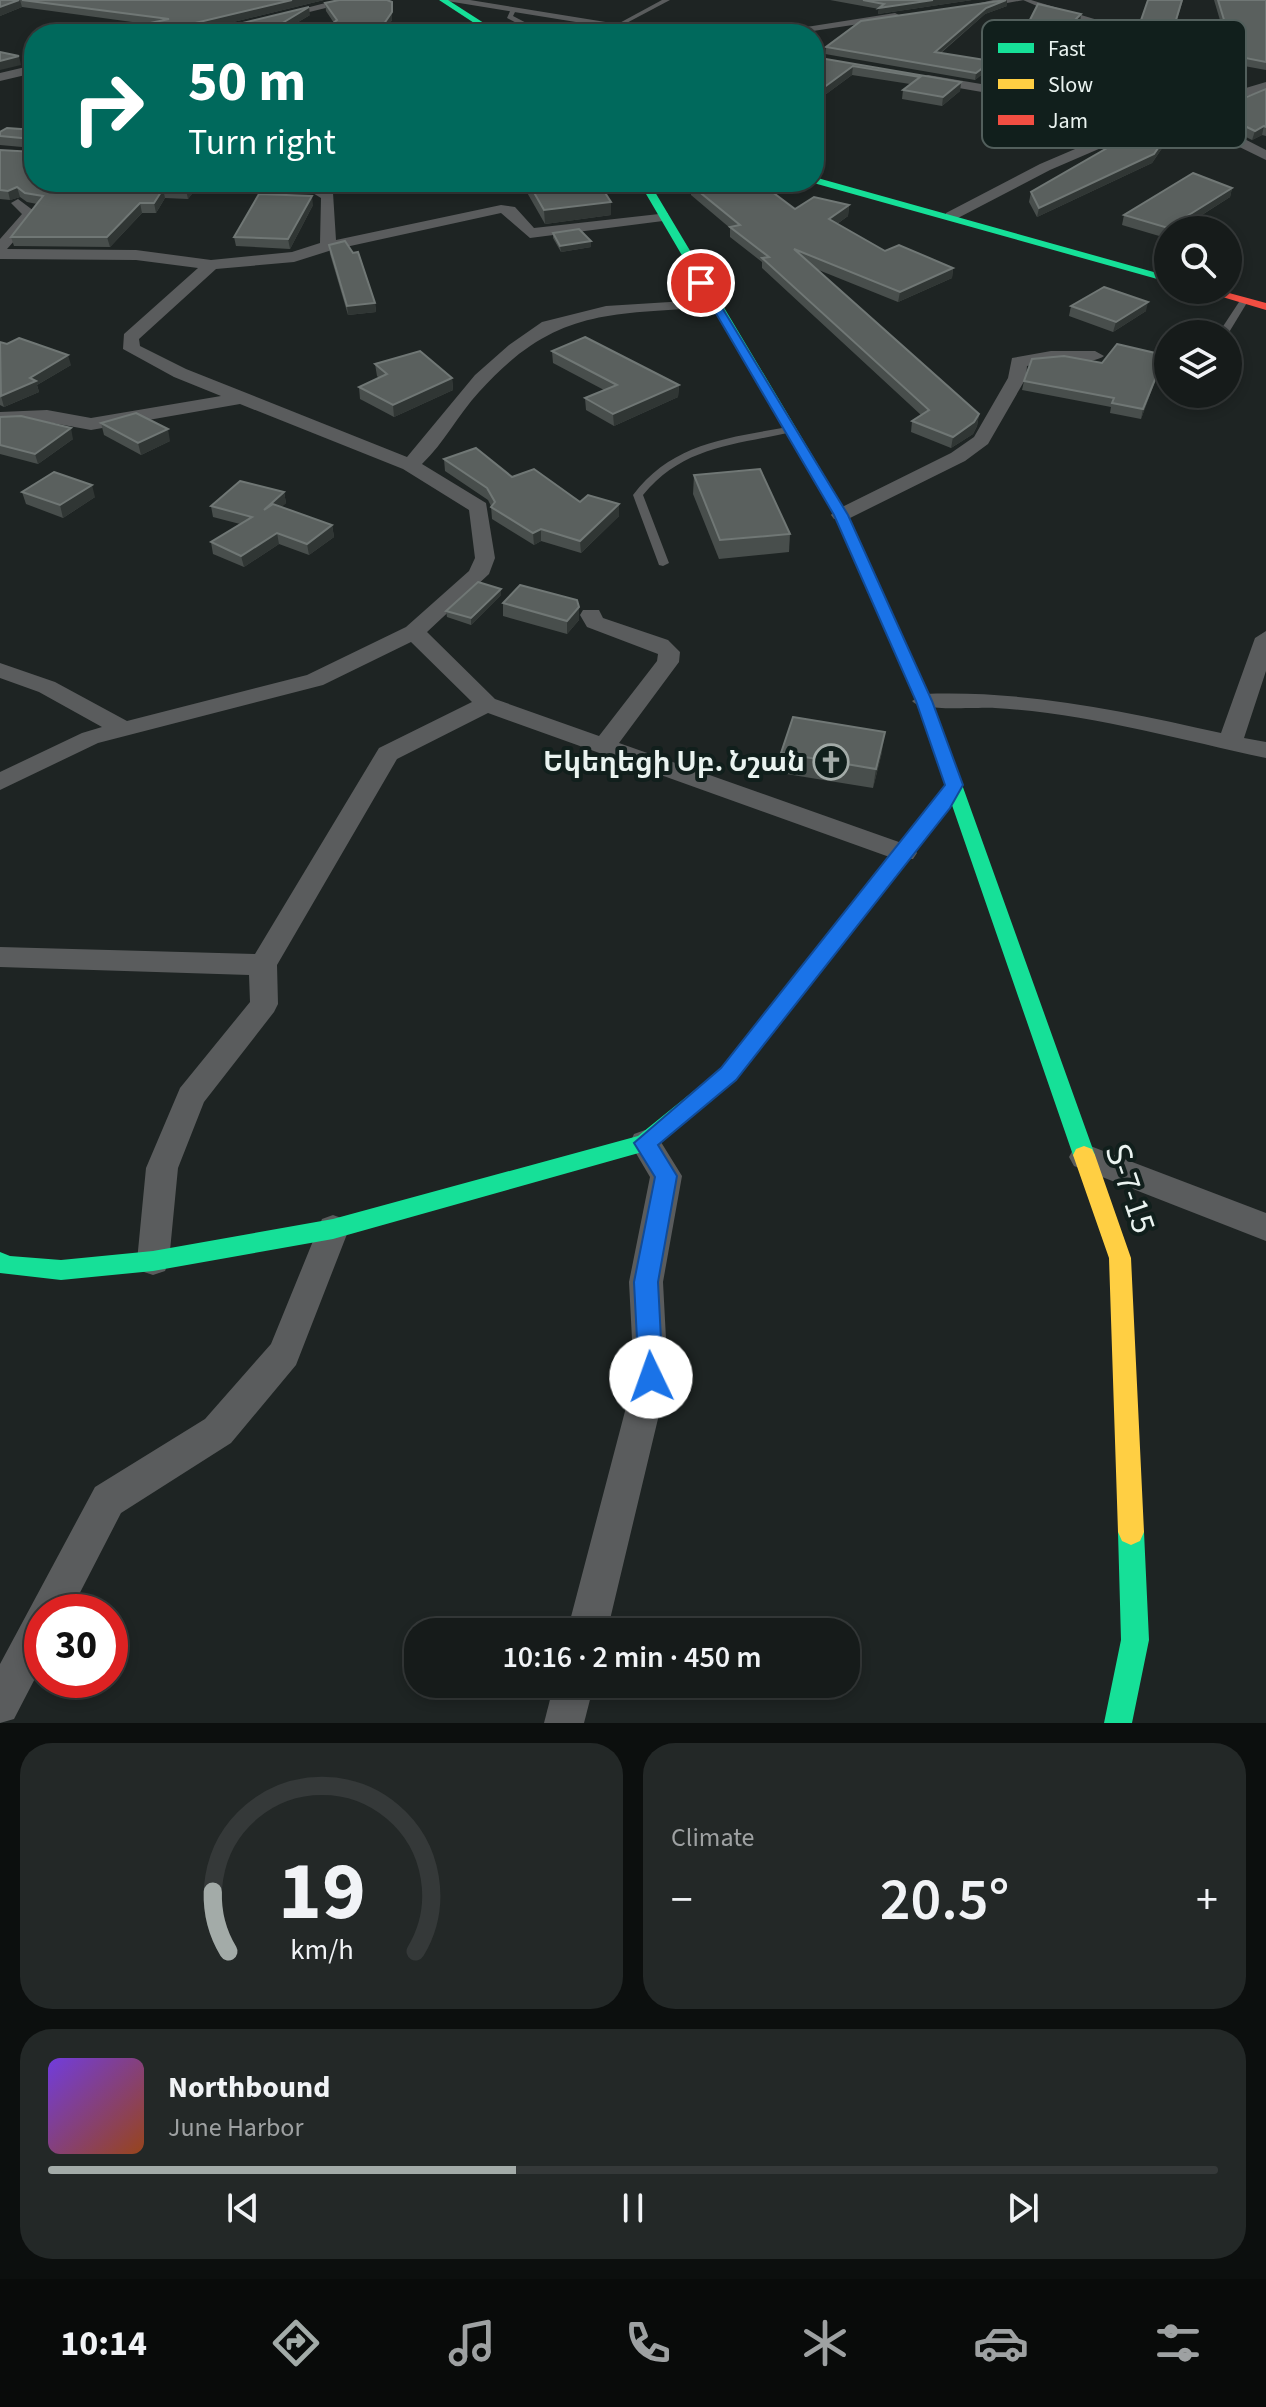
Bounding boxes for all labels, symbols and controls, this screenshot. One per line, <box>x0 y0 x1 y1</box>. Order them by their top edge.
legend <box>982 20 1246 148</box>
text: Fast <box>1048 33 1086 65</box>
text: 50 m <box>188 43 306 122</box>
icon: right <box>56 56 160 160</box>
text: Slow <box>1048 69 1093 101</box>
text: Jam <box>1048 105 1088 137</box>
text: Turn right <box>188 117 336 168</box>
map controls <box>1154 216 1242 408</box>
button: search <box>1154 216 1242 304</box>
pin <box>667 249 735 317</box>
icon: arrive <box>679 261 723 305</box>
button: layers <box>1154 320 1242 408</box>
place label: Եկեղեցի Սբ. Նշան <box>543 742 805 782</box>
church icon: Եկեղեցի Սբ. Նշան <box>812 743 850 781</box>
street label: Տ-7-15 <box>1092 1138 1168 1240</box>
position arrow <box>609 1335 693 1419</box>
speed limit sign: 30 <box>24 1594 128 1698</box>
text: 10:16 · 2 min · 450 m <box>502 1636 762 1679</box>
text: Climate <box>671 1819 755 1856</box>
text: 19 <box>278 1833 365 1951</box>
text: 20.5° <box>880 1858 1009 1943</box>
text: − <box>671 1869 693 1932</box>
text: + <box>1196 1869 1218 1932</box>
text: km/h <box>290 1930 353 1970</box>
text: Northbound <box>168 2066 330 2109</box>
text: June Harbor <box>168 2109 304 2146</box>
icon: previous <box>221 2186 265 2230</box>
icon: pause <box>611 2186 655 2230</box>
icon: next <box>1001 2186 1045 2230</box>
icon: directions <box>268 2315 324 2371</box>
icon: music <box>444 2315 500 2371</box>
icon: phone <box>620 2315 676 2371</box>
icon: climate <box>797 2315 853 2371</box>
icon: car <box>973 2315 1029 2371</box>
icon: filters <box>1150 2315 1206 2371</box>
text: 10:14 <box>60 2318 147 2369</box>

